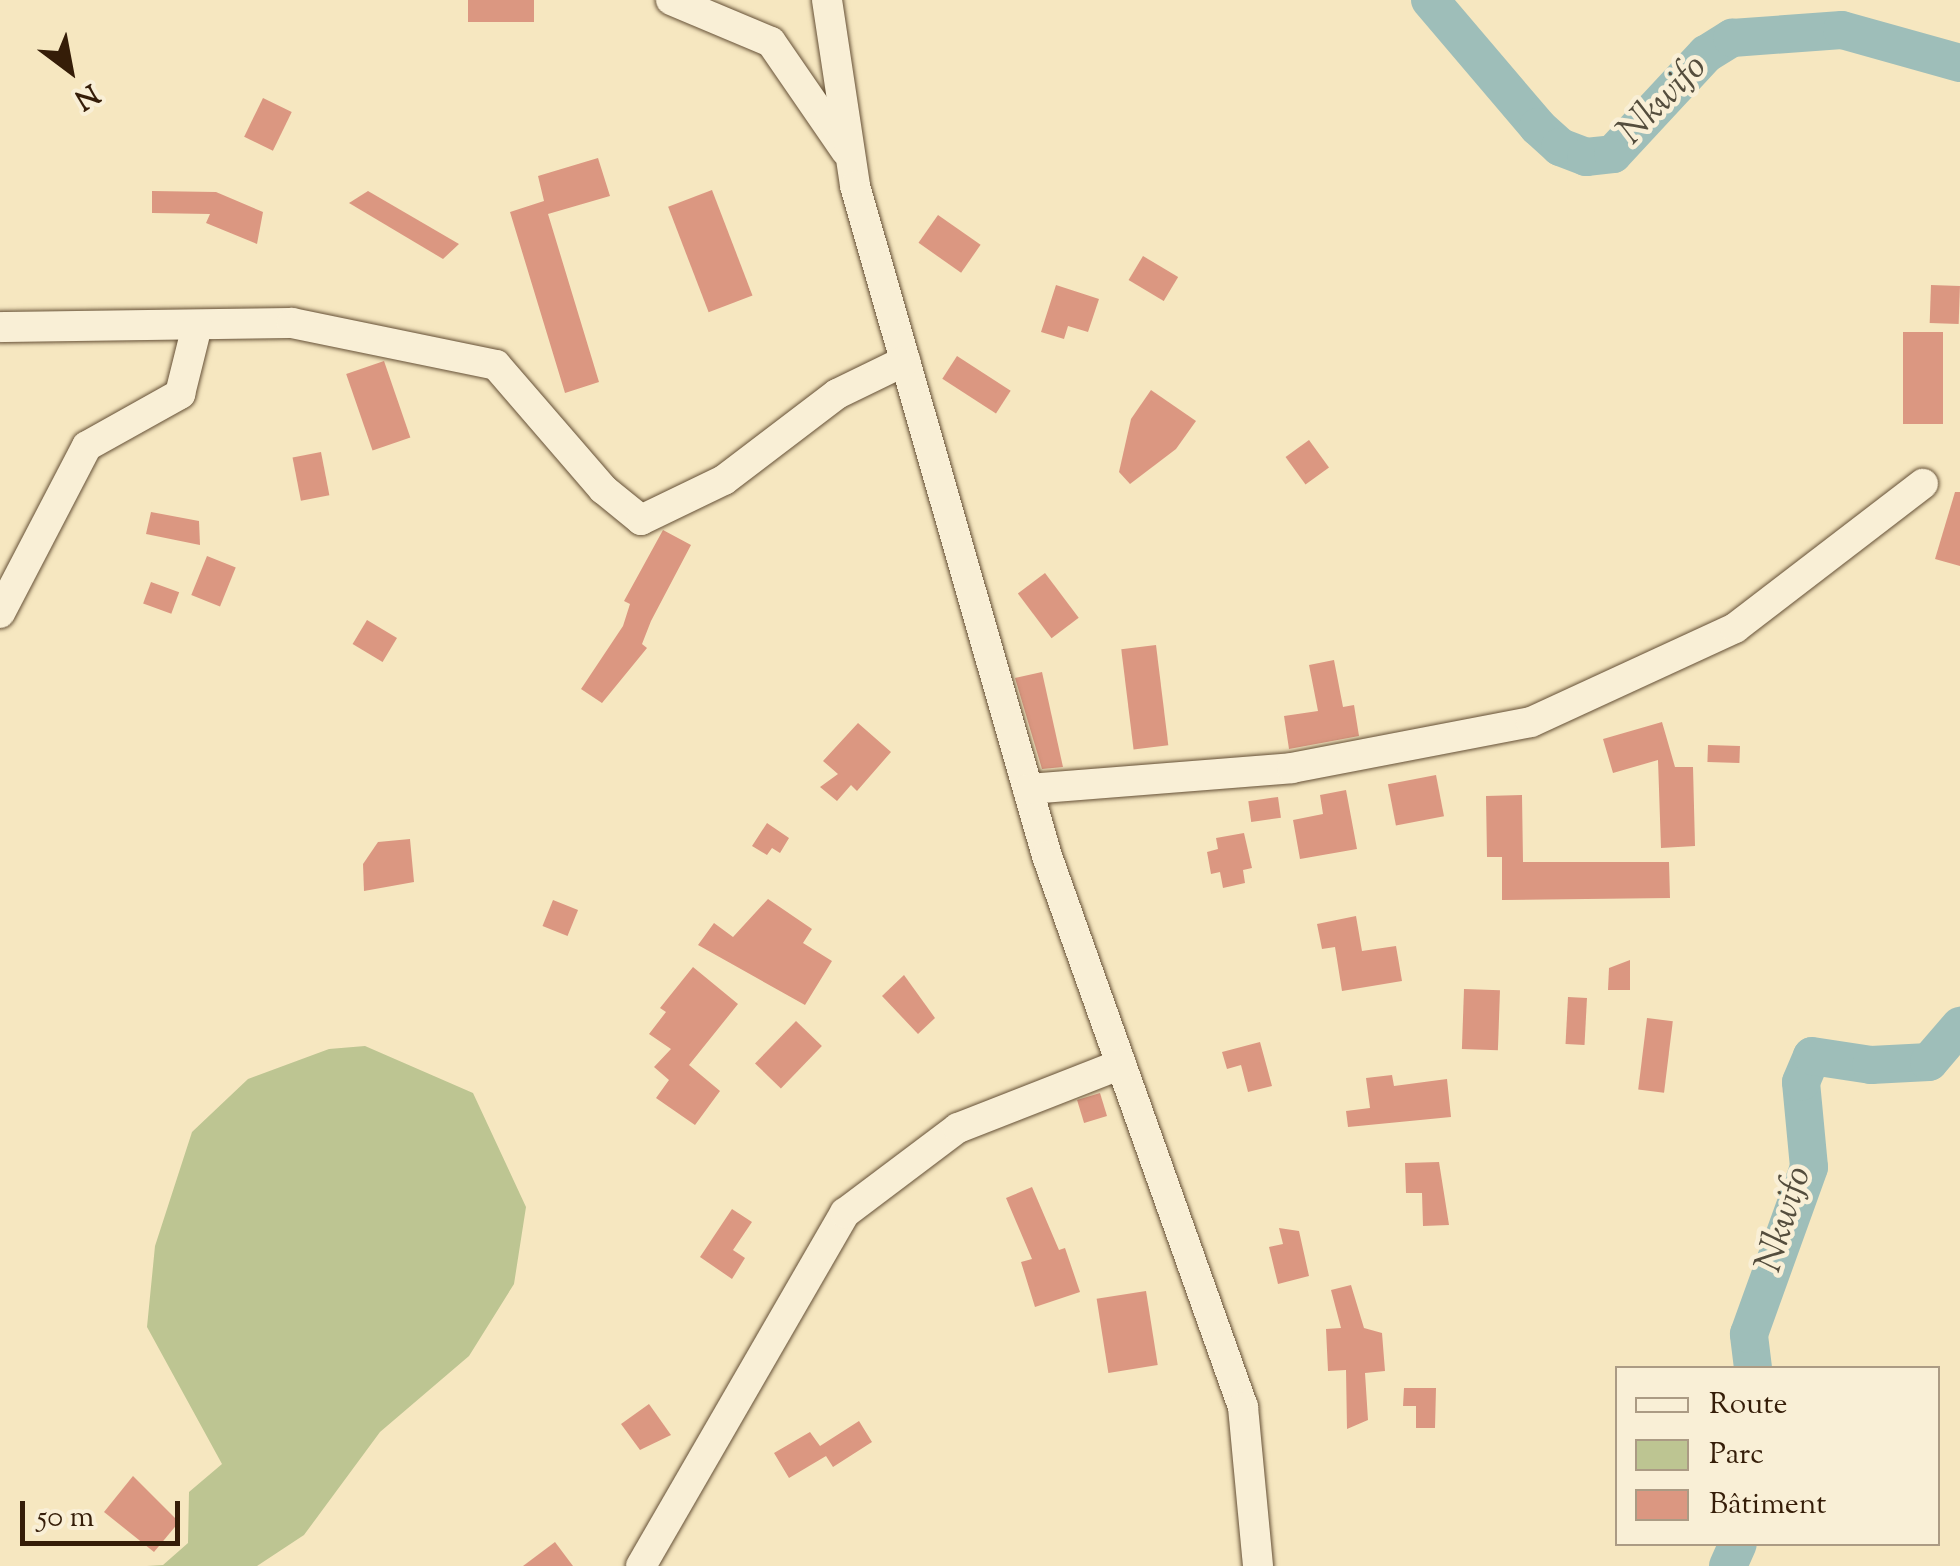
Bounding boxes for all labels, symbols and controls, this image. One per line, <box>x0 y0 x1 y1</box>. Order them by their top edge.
north arrow <box>20 20 120 120</box>
water label: Nkwifo <box>1610 46 1718 156</box>
text: N <box>66 73 106 118</box>
water label: Nkwifo <box>1748 1162 1824 1278</box>
legend <box>1615 1366 1940 1546</box>
text: Route <box>1709 1384 1788 1427</box>
text: Parc <box>1709 1434 1764 1477</box>
scale bar <box>25 1481 185 1543</box>
text: Bâtiment <box>1709 1484 1826 1527</box>
text: 50 m <box>37 1497 94 1540</box>

